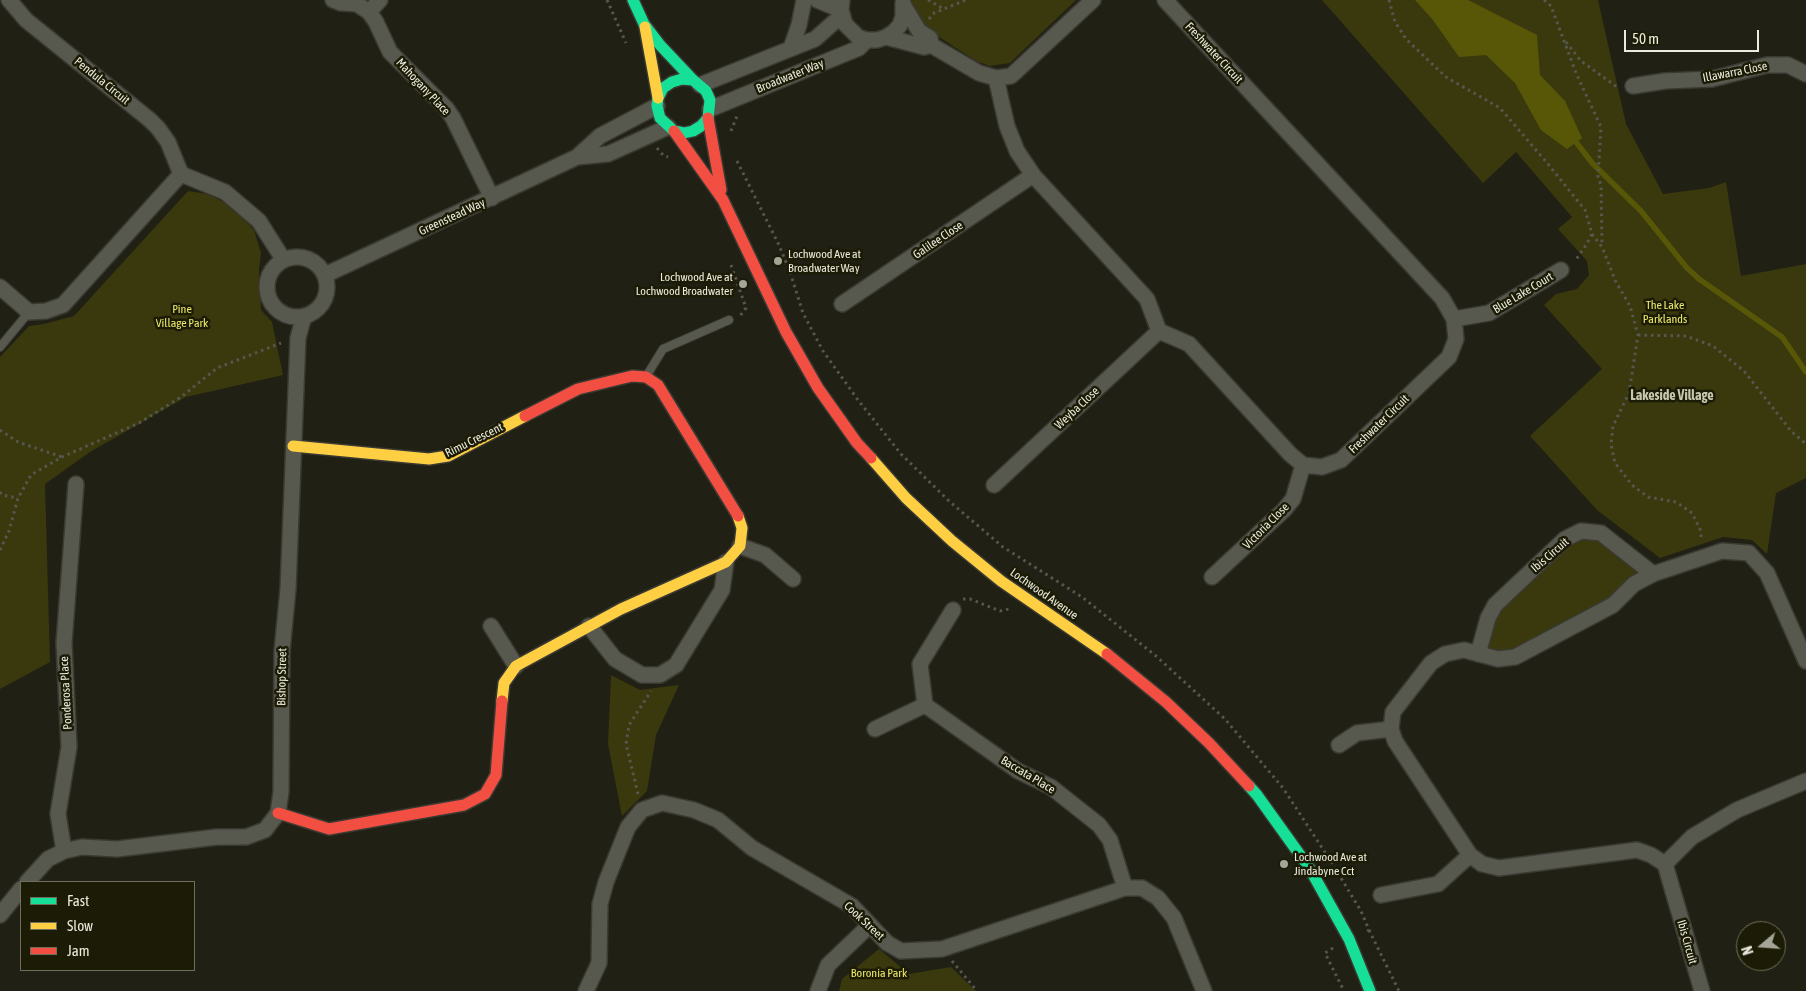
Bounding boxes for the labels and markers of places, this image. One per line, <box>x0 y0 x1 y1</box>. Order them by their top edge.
place label: Lochwood Ave at Broadwater Way <box>788 247 861 275</box>
marker: Lochwood Ave at Broadwater Way <box>772 255 784 267</box>
place label: Lochwood Ave at Lochwood Broadwater <box>636 270 733 298</box>
marker: Lochwood Ave at Lochwood Broadwater <box>737 278 749 290</box>
place label: Lochwood Ave at Jindabyne Cct <box>1294 850 1367 878</box>
marker: Lochwood Ave at Jindabyne Cct <box>1278 858 1290 870</box>

